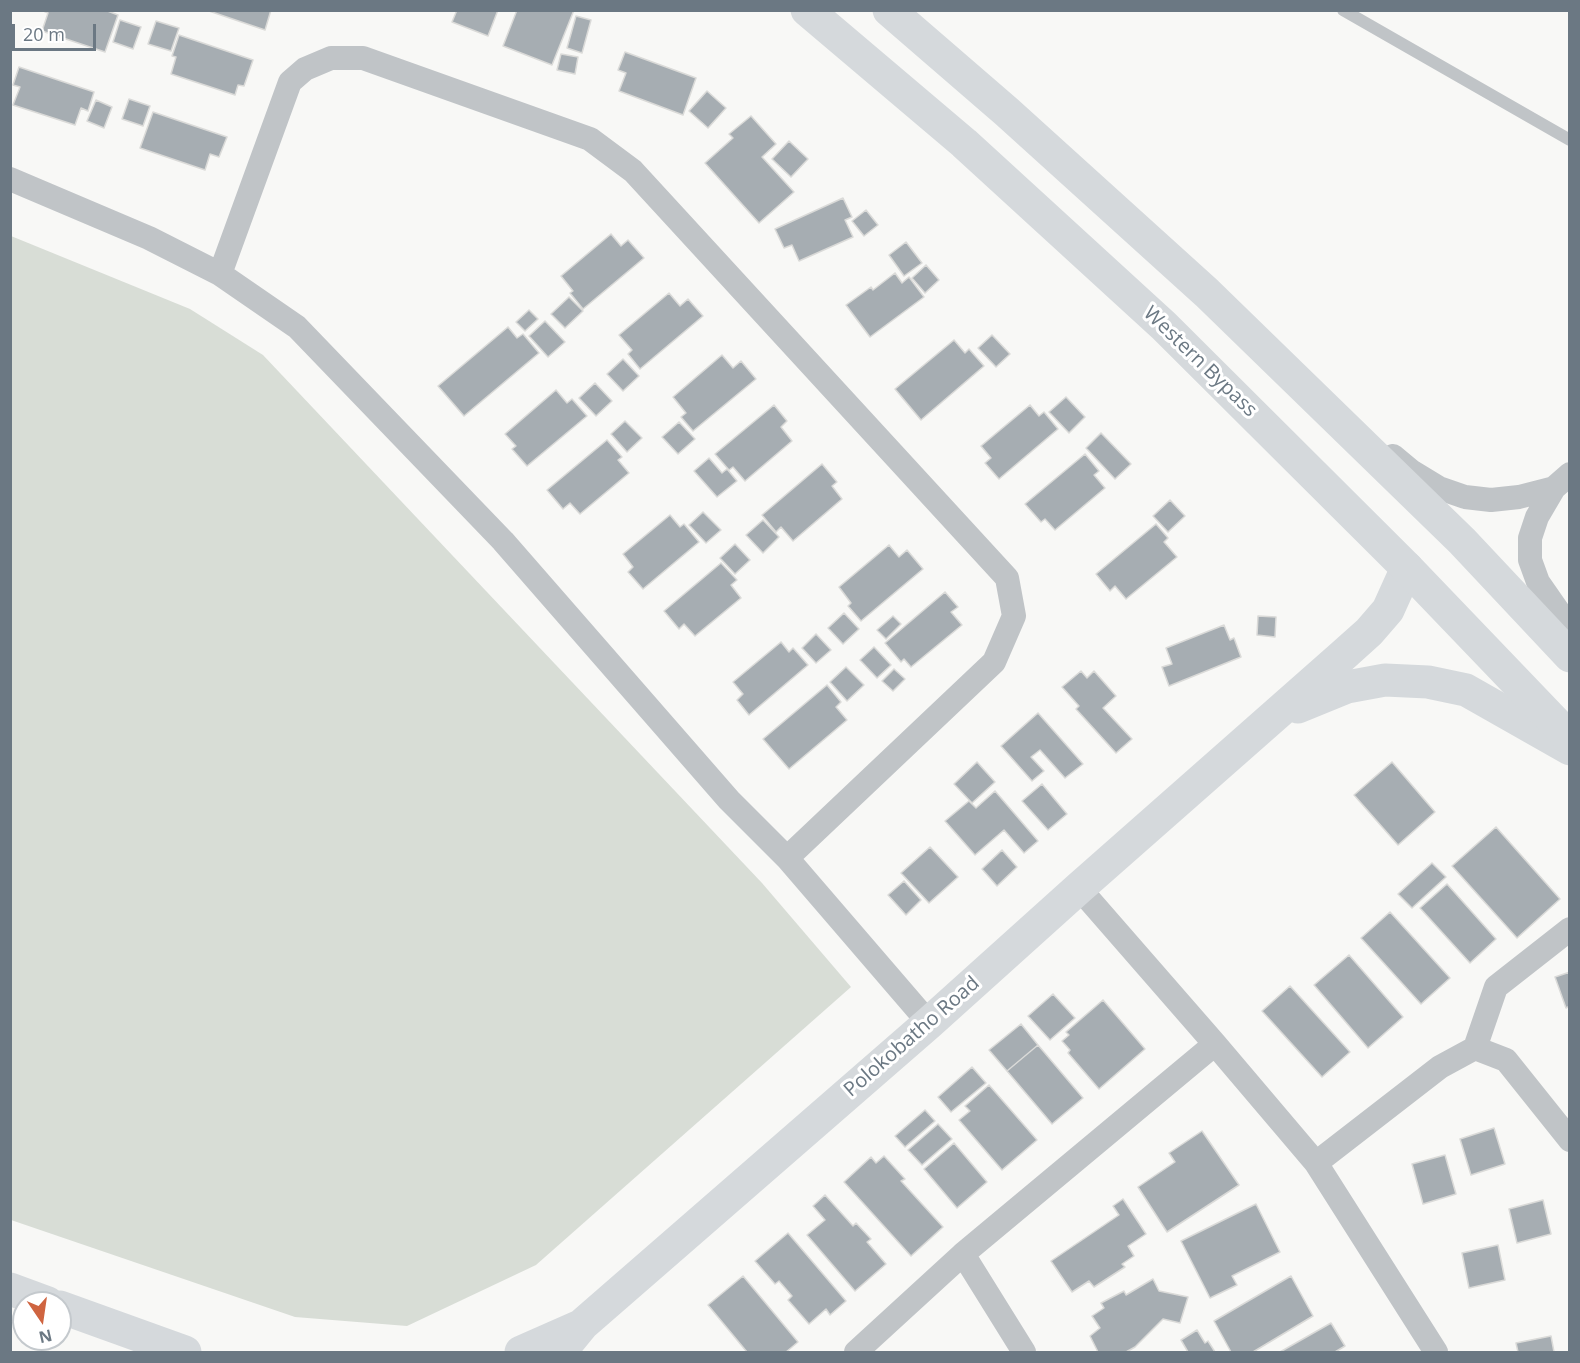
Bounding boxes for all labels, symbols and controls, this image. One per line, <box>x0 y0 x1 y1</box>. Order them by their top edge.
scale bar <box>15 12 99 50</box>
text: 20 m <box>23 22 65 46</box>
street label: Western Bypass <box>1138 302 1262 422</box>
street label: Polokobatho Road <box>839 972 985 1102</box>
north arrow <box>12 1291 72 1351</box>
text: N <box>37 1324 54 1349</box>

